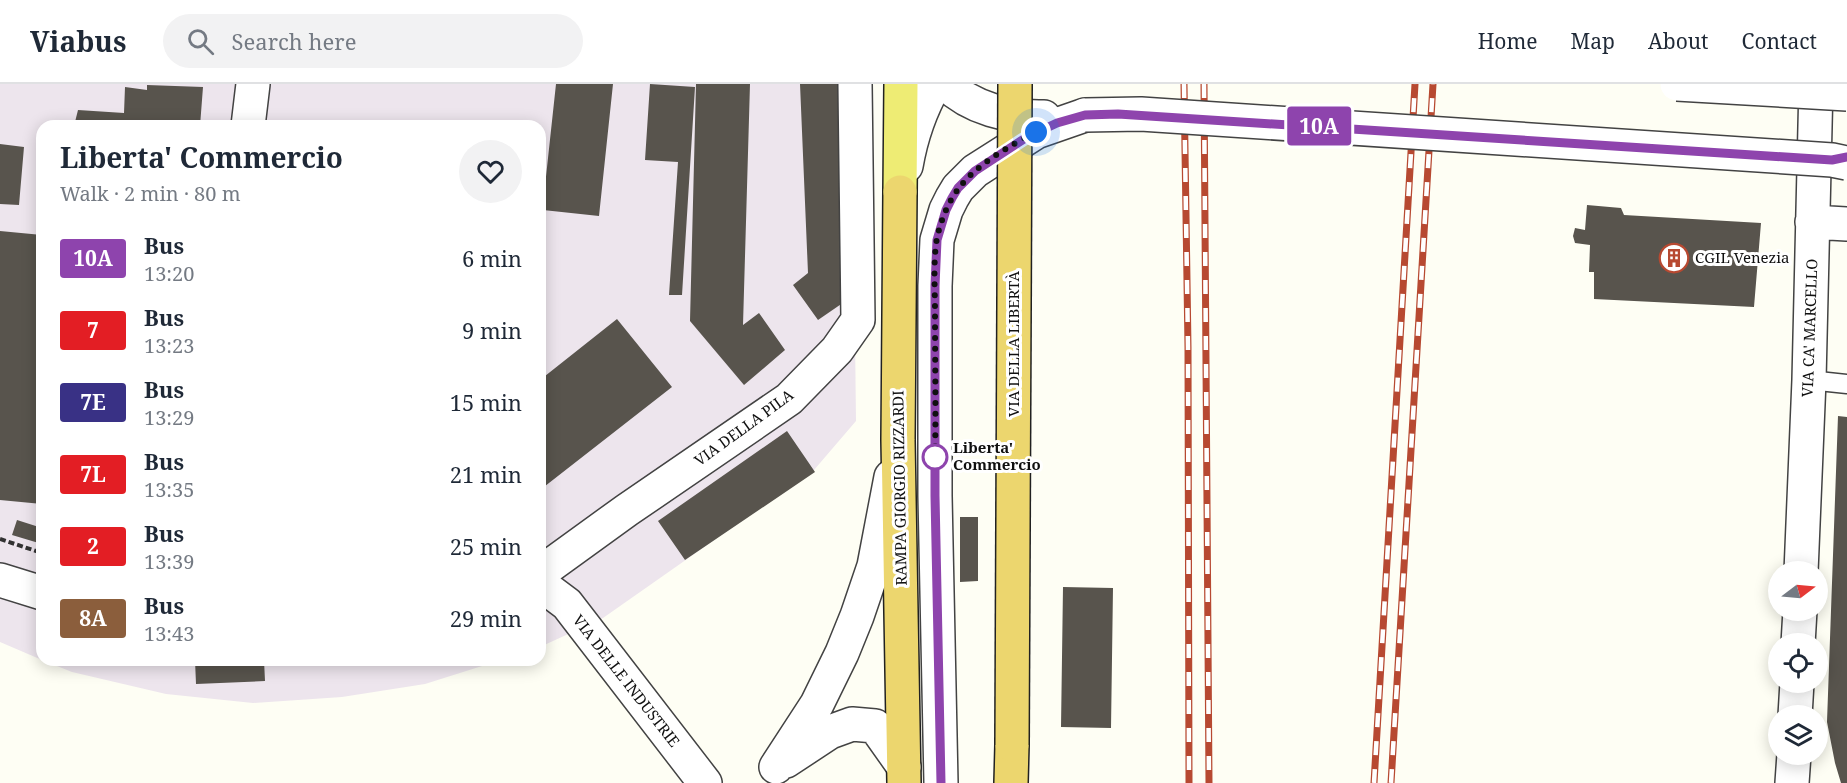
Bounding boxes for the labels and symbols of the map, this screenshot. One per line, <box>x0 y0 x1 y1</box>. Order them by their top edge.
line badge: 10A <box>1284 106 1354 146</box>
your location <box>1021 117 1051 147</box>
building icon: CGIL Venezia <box>1658 242 1690 274</box>
place label: CGIL Venezia <box>1695 247 1790 267</box>
street label: VIA CA' MARCELLO <box>1797 258 1821 397</box>
street label: VIA DELLA LIBERTÀ <box>1003 271 1023 417</box>
street label: VIA DELLA PILA <box>690 384 797 470</box>
street label: RAMPA GIORGIO RIZZARDI <box>887 390 911 586</box>
place label: Liberta' Commercio <box>953 437 1041 474</box>
marker: Liberta' Commercio <box>922 444 948 470</box>
north arrow <box>1768 561 1828 621</box>
street label: VIA DELLE INDUSTRIE <box>569 610 685 751</box>

